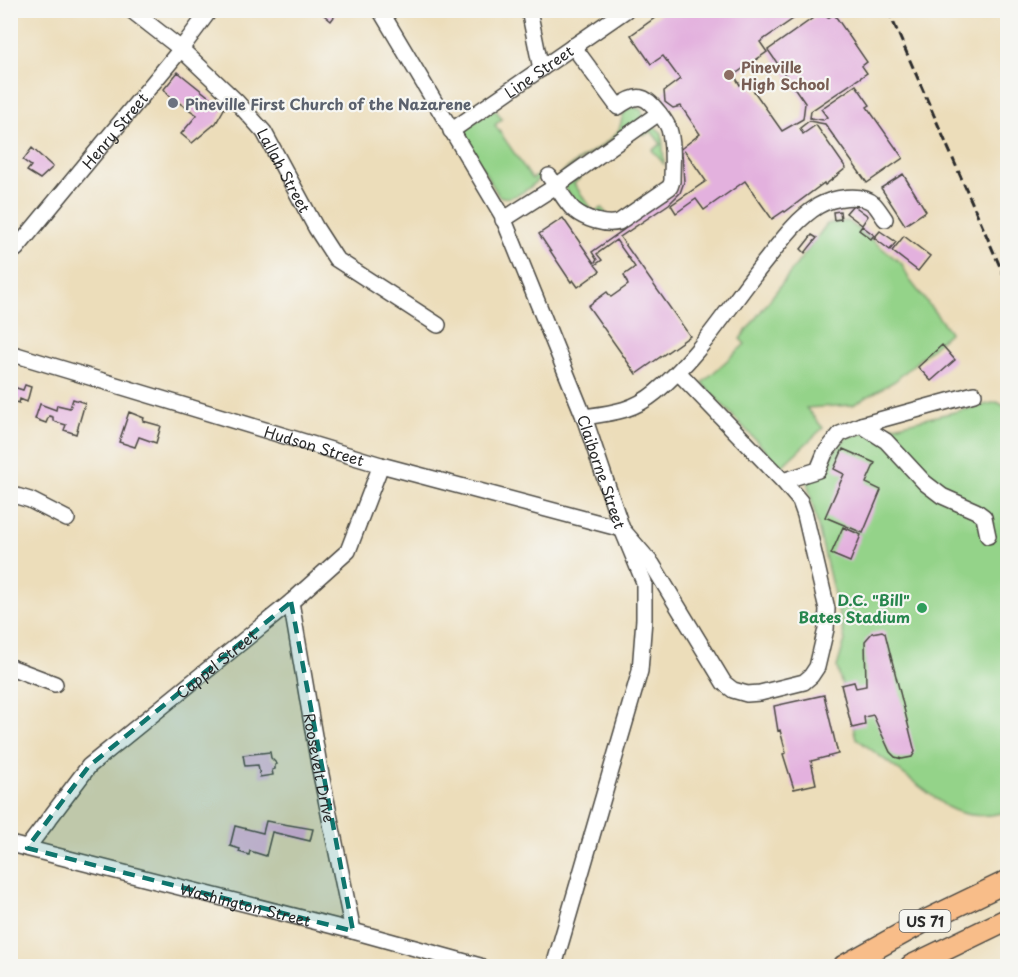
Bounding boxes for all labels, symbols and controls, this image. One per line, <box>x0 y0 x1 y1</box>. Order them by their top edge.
street label: Line Street <box>499 39 577 103</box>
place label: Pineville High School <box>741 55 830 95</box>
marker: Pineville High School <box>722 68 736 82</box>
street label: Henry Street <box>76 87 153 173</box>
place label: Pineville First Church of the Nazarene <box>185 92 471 115</box>
marker: Pineville First Church of the Nazarene <box>166 96 180 110</box>
street label: Lallah Street <box>252 123 317 216</box>
street label: Claiborne Street <box>572 411 633 532</box>
street label: Hudson Street <box>262 419 367 471</box>
place label: D.C. "Bill" Bates Stadium <box>798 588 910 628</box>
marker: D.C. "Bill" Bates Stadium <box>915 601 929 615</box>
street label: Cappel Street <box>170 623 261 703</box>
street label: Roosevelt Drive <box>299 711 342 824</box>
street label: Washington Street <box>178 876 313 931</box>
road number: US 71 <box>900 910 950 932</box>

